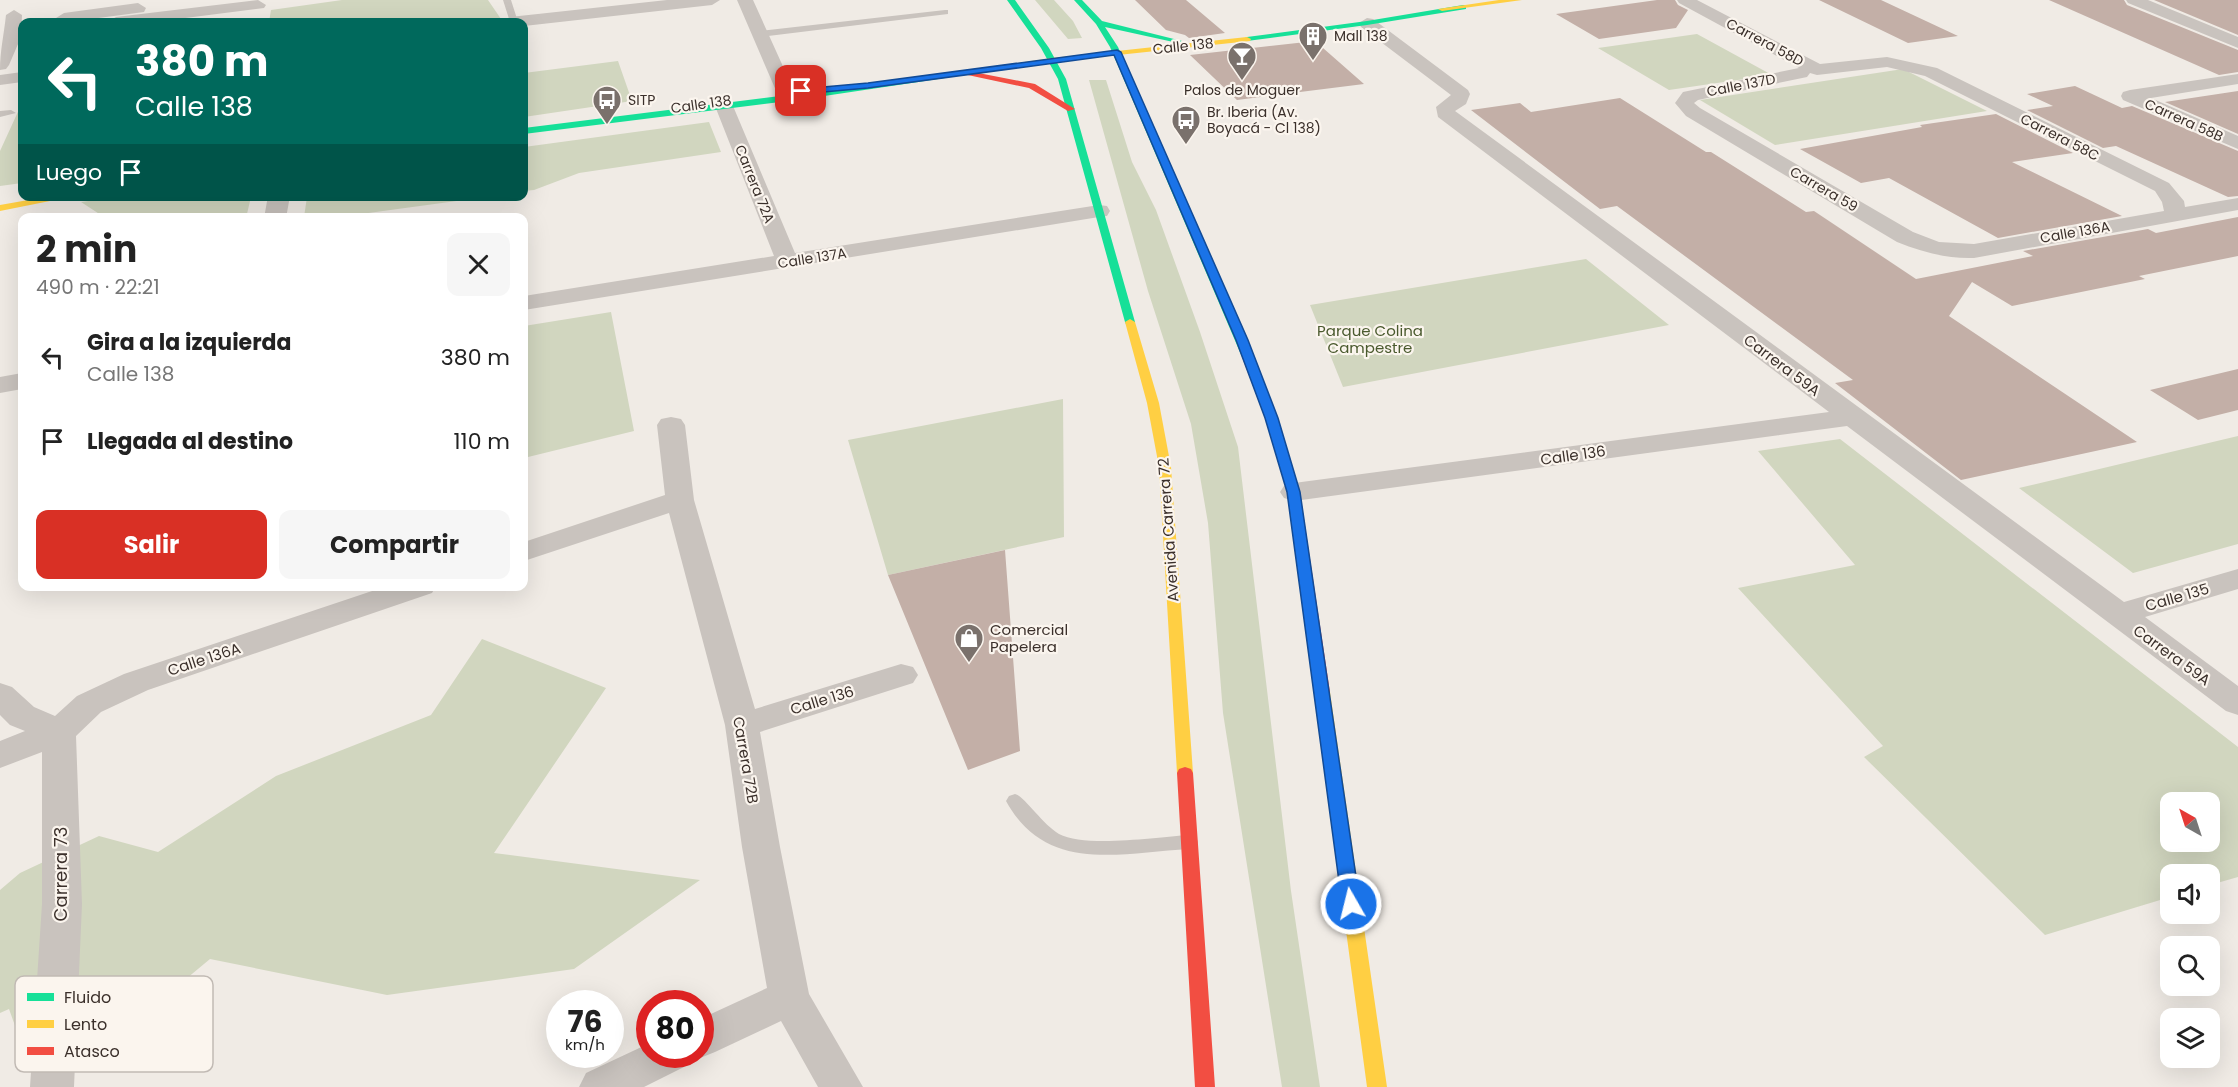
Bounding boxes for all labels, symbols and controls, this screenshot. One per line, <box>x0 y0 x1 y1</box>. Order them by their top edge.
street label: Carrera 58D <box>1723 13 1807 71</box>
building icon: Mall 138 <box>1297 20 1329 62</box>
place label: Mall 138 <box>1334 26 1388 46</box>
text: 380 m <box>135 32 268 91</box>
street label: Calle 138 <box>1152 33 1215 59</box>
bar icon: Palos de Moguer <box>1226 40 1258 82</box>
icon: left <box>36 42 114 120</box>
pin <box>775 65 826 116</box>
street label: Calle 137D <box>1705 69 1777 101</box>
icon: arrive <box>784 74 817 107</box>
place label: Palos de Moguer <box>1184 80 1300 100</box>
bus stop icon: SITP <box>591 84 623 126</box>
text: Calle 138 <box>135 88 253 125</box>
place label: SITP <box>628 90 655 110</box>
street label: Calle 138 <box>669 90 733 118</box>
street label: Carrera 58B <box>2142 94 2226 146</box>
place label: Br. Iberia (Av. Boyacá - Cl 138) <box>1207 102 1321 138</box>
bus stop icon: Br. Iberia (Av. Boyacá - Cl 138) <box>1170 104 1202 146</box>
street label: Carrera 58C <box>2017 109 2103 165</box>
street label: Carrera 72A <box>730 142 780 226</box>
icon: arrive <box>114 156 147 189</box>
text: Luego <box>36 157 102 188</box>
street label: Carrera 59 <box>1786 161 1862 217</box>
street label: Calle 136A <box>2038 216 2112 248</box>
text: 2 min <box>36 224 137 275</box>
button: close <box>447 233 510 296</box>
street label: Calle 137A <box>776 243 848 273</box>
text: 490 m · 22:21 <box>36 273 160 301</box>
park label: Parque Colina Campestre <box>1317 320 1423 358</box>
text: Gira a la izquierda <box>87 327 291 358</box>
street label: Carrera 59A <box>1739 329 1825 401</box>
icon: left <box>36 341 69 374</box>
text: 380 m <box>441 342 510 373</box>
text: Calle 138 <box>87 360 174 388</box>
icon: arrive <box>36 425 69 458</box>
text: Llegada al destino <box>87 426 293 457</box>
text: 110 m <box>454 426 510 457</box>
street label: Calle 136 <box>1539 440 1607 470</box>
street label: Avenida Carrera 72 <box>1152 457 1184 603</box>
button: Salir <box>36 510 267 579</box>
button: Compartir <box>279 510 510 579</box>
street label: Calle 135 <box>2143 578 2211 616</box>
place label: Comercial Papelera <box>990 619 1068 657</box>
street label: Carrera 59A <box>2129 620 2215 690</box>
shop icon: Comercial Papelera <box>953 622 985 664</box>
street label: Calle 136A <box>165 637 243 681</box>
street label: Calle 136 <box>788 680 856 720</box>
street label: Carrera 72B <box>728 715 764 805</box>
north arrow <box>2160 792 2220 852</box>
map controls <box>2160 792 2220 1068</box>
street label: Carrera 73 <box>48 827 73 921</box>
button: sound <box>2160 864 2220 924</box>
position arrow <box>1319 872 1383 936</box>
button: search <box>2160 936 2220 996</box>
legend <box>15 976 213 1072</box>
text: Fluido <box>64 986 111 1009</box>
speed limit sign: 80 <box>636 990 714 1068</box>
text: 76 <box>567 1000 603 1043</box>
button: layers <box>2160 1008 2220 1068</box>
text: Lento <box>64 1013 107 1036</box>
text: km/h <box>565 1034 605 1055</box>
text: Atasco <box>64 1040 120 1063</box>

